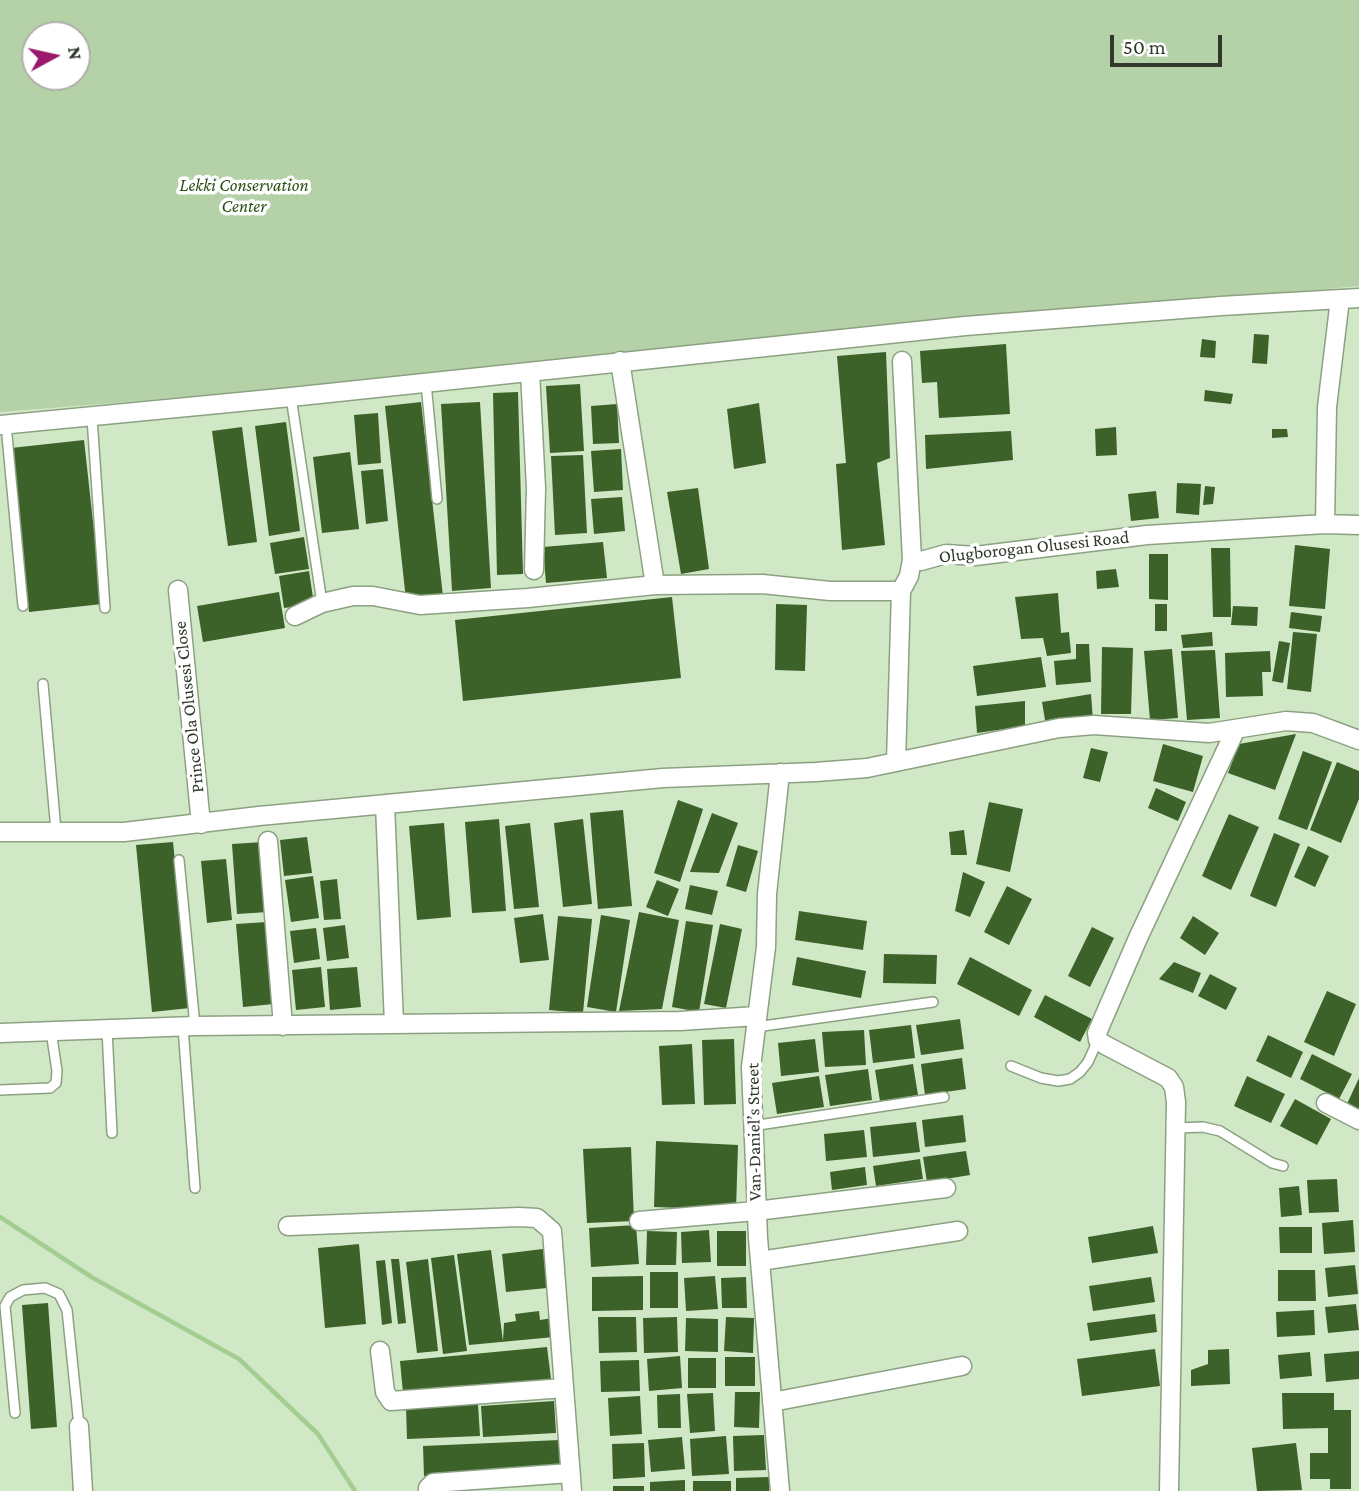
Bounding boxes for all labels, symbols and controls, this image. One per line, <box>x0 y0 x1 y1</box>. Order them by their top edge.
north arrow <box>21 21 91 91</box>
scale bar <box>1114 21 1226 65</box>
text: 50 m <box>1123 35 1166 59</box>
text: N <box>64 45 87 61</box>
park label: Lekki Conservation Center <box>179 174 309 216</box>
street label: Olugborogan Olusesi Road <box>938 526 1130 568</box>
street label: Prince Ola Olusesi Close <box>169 620 209 794</box>
street label: Van-Daniel’s Street <box>742 1063 766 1201</box>

